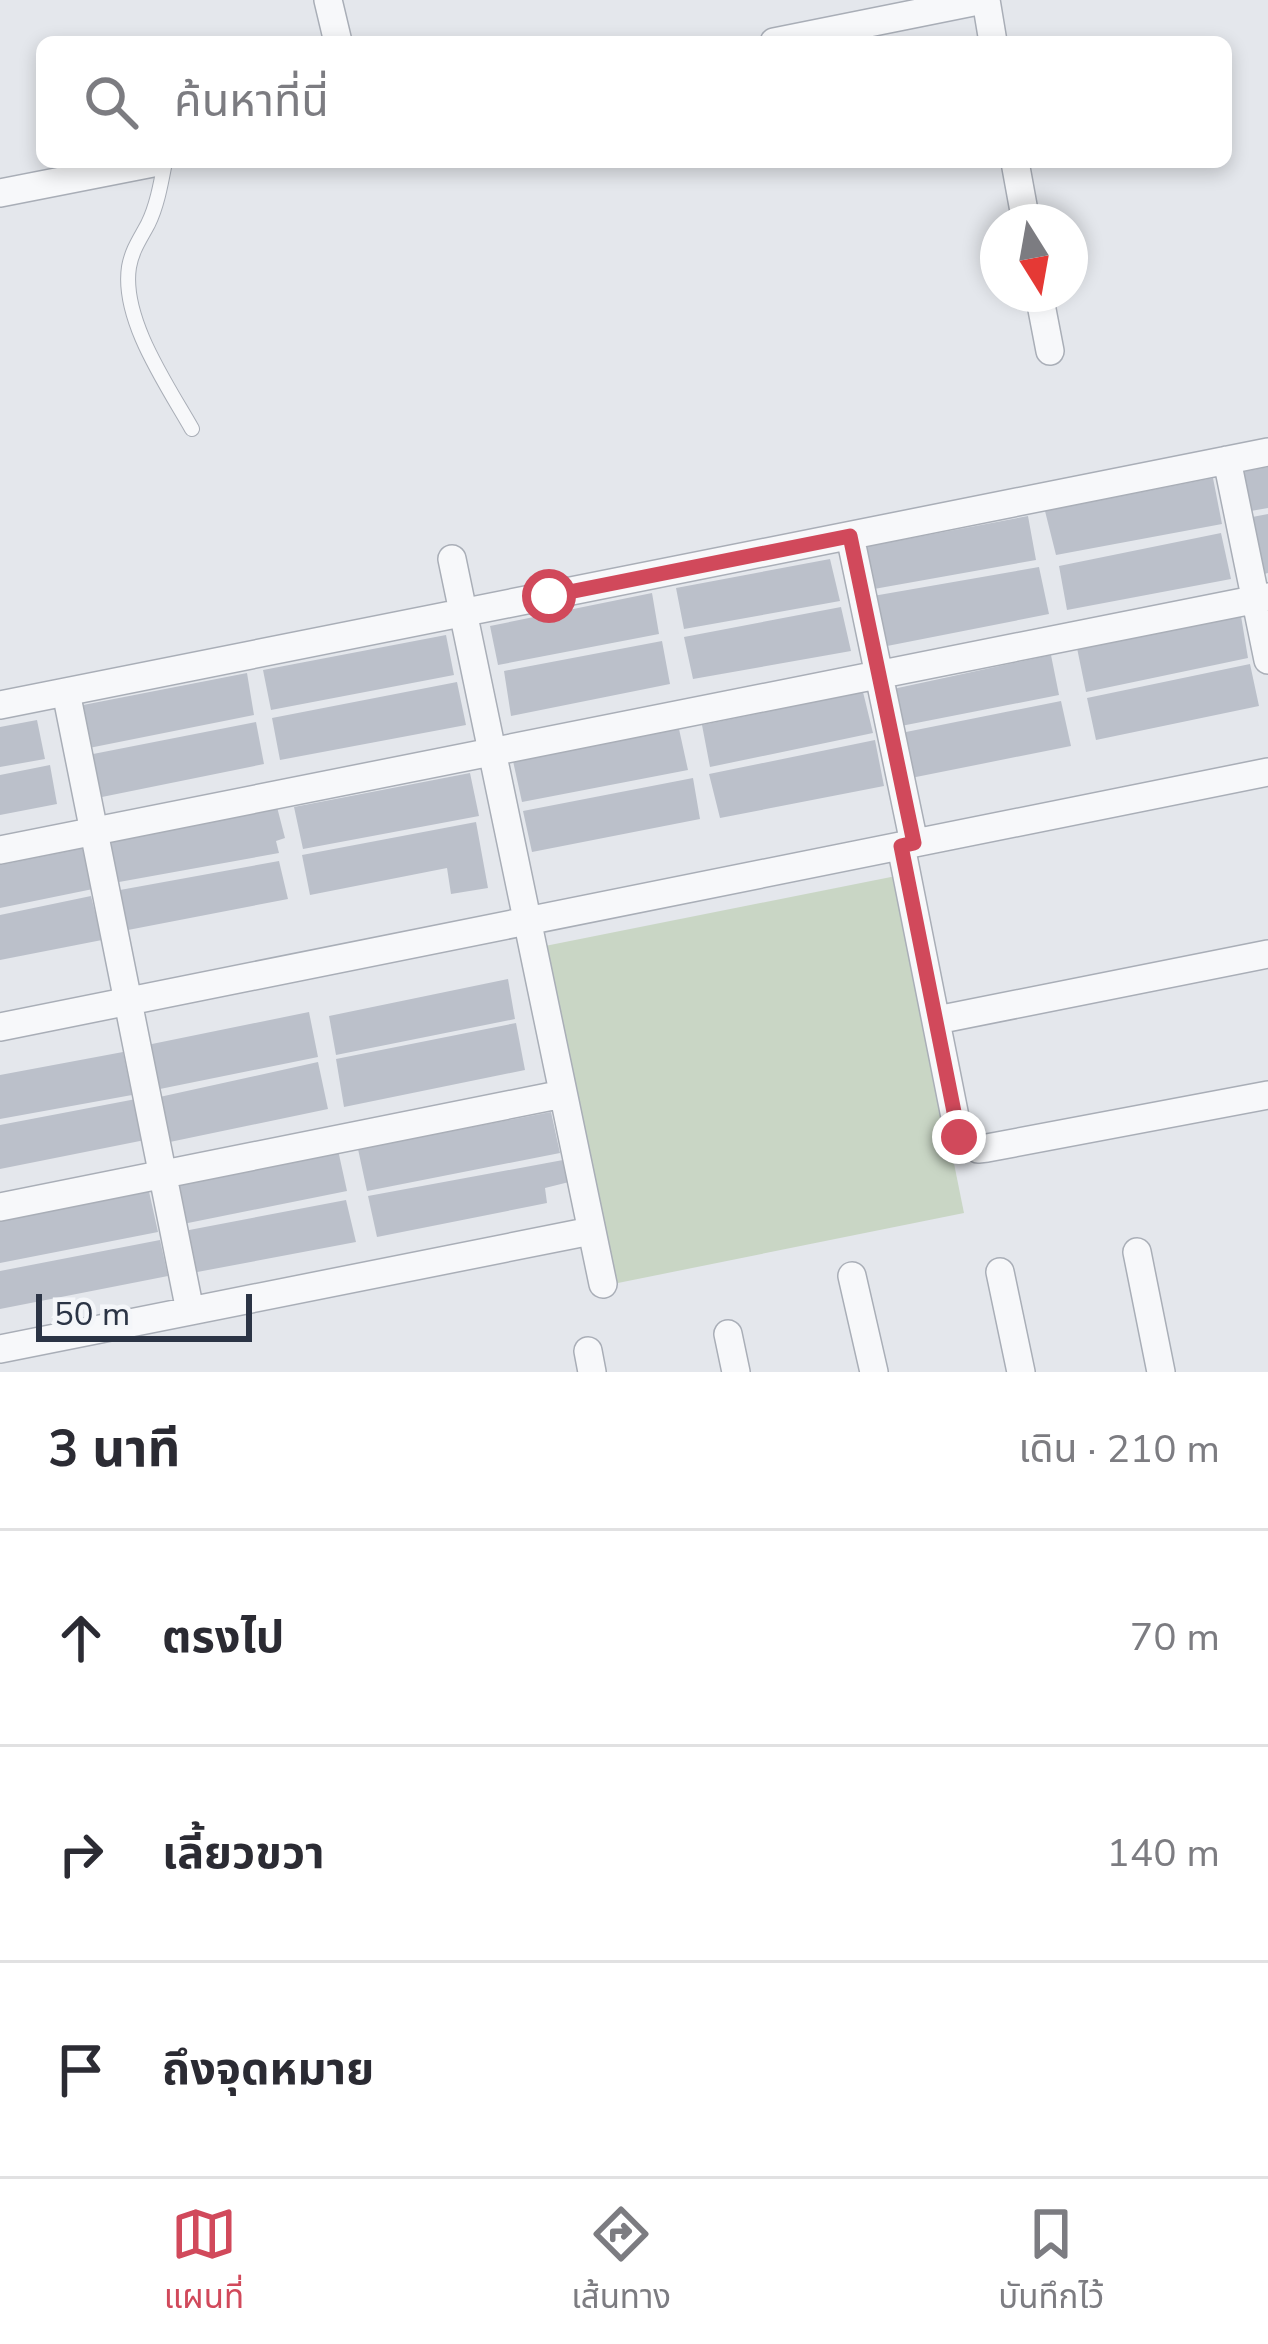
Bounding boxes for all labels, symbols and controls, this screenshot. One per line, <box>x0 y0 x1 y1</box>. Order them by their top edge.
search box <box>36 36 1232 168</box>
icon: search <box>78 69 144 135</box>
text: ค้นหาที่นี่ <box>174 71 329 132</box>
north arrow <box>980 204 1088 312</box>
route start <box>522 569 576 623</box>
route end <box>932 1110 986 1164</box>
scale bar <box>36 1288 252 1341</box>
text: 50 m <box>54 1292 130 1337</box>
text: 3 นาที <box>48 1414 180 1484</box>
text: เดิน · 210 m <box>1018 1423 1220 1476</box>
icon: ahead <box>48 1605 114 1671</box>
text: ตรงไป <box>162 1607 284 1668</box>
text: 70 m <box>1130 1611 1220 1664</box>
icon: right <box>48 1821 114 1887</box>
text: เลี้ยวขวา <box>162 1823 325 1884</box>
text: 140 m <box>1106 1827 1220 1880</box>
icon: arrive <box>48 2037 114 2103</box>
text: ถึงจุดหมาย <box>162 2039 374 2100</box>
tab: แผนที่ <box>164 2201 244 2323</box>
tab: เส้นทาง <box>571 2201 671 2323</box>
tab: บันทึกไว้ <box>998 2201 1104 2323</box>

